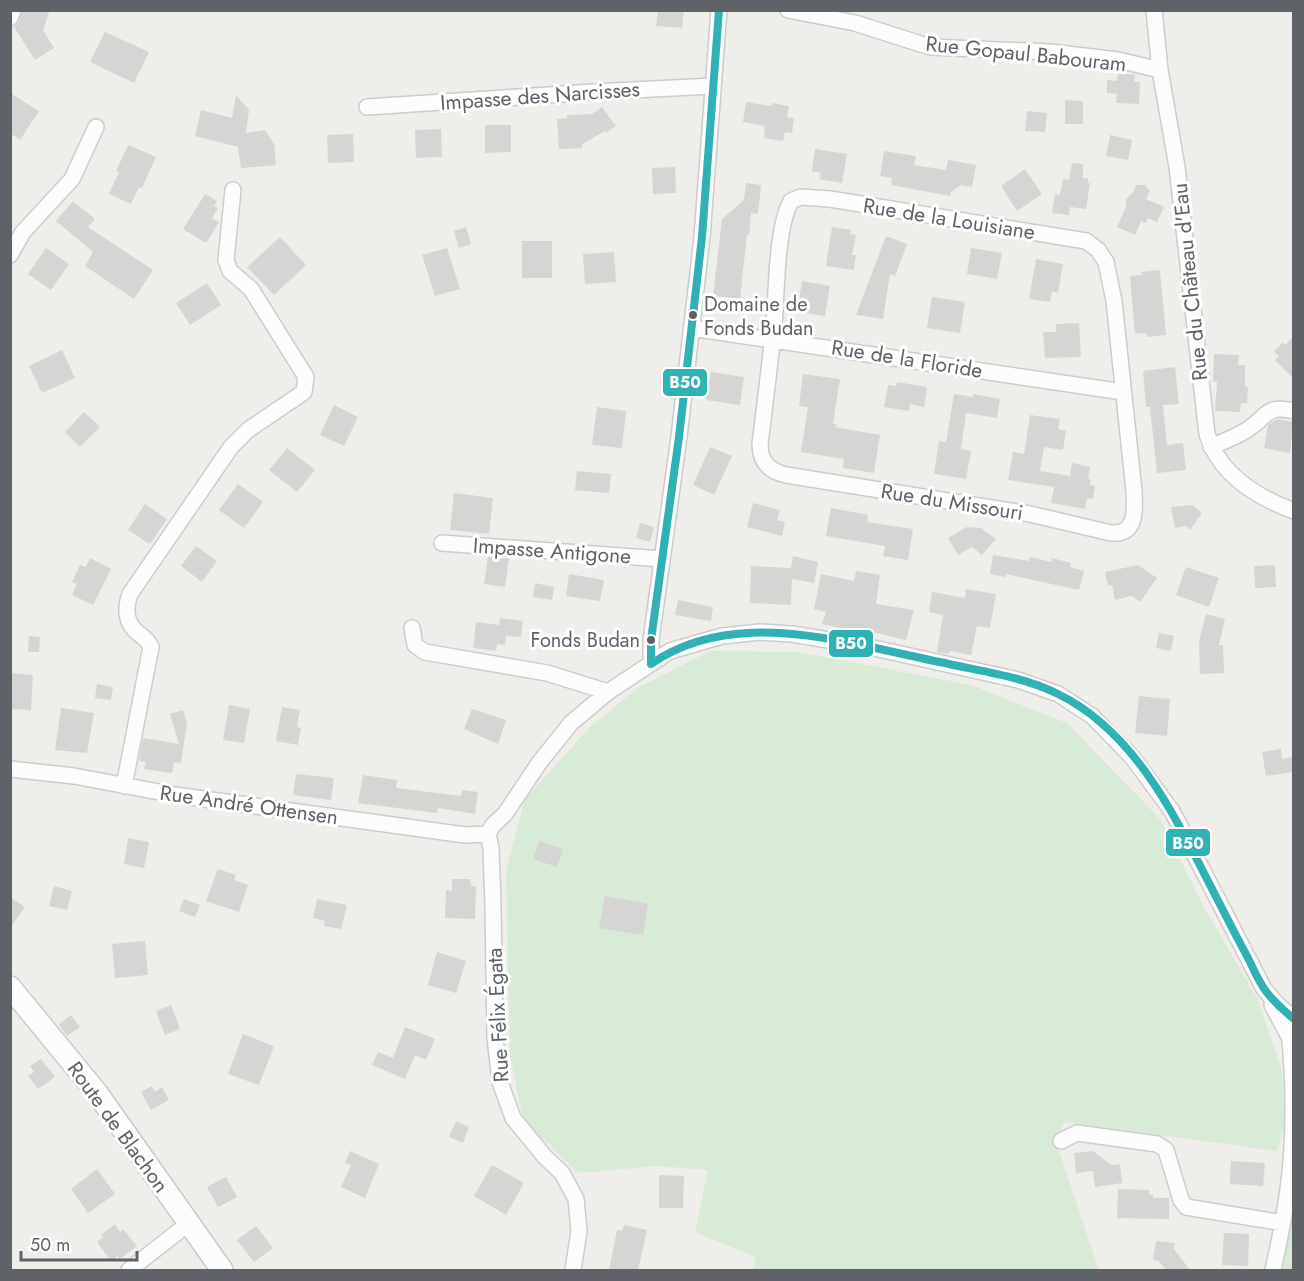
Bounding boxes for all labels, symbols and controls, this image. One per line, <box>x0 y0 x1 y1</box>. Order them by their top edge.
street label: Rue Gopaul Babouram <box>924 29 1128 79</box>
street label: Impasse des Narcisses <box>439 74 641 118</box>
street label: Rue du Château d'Eau <box>1165 182 1215 382</box>
street label: Rue de la Louisiane <box>861 191 1037 247</box>
place label: Domaine de Fonds Budan <box>704 290 813 343</box>
marker: Domaine de Fonds Budan <box>687 309 699 321</box>
street label: Rue de la Floride <box>829 332 985 386</box>
line badge: B50 <box>662 368 708 397</box>
text: B50 <box>669 371 701 394</box>
street label: Rue du Missouri <box>879 476 1025 528</box>
street label: Impasse Antigone <box>472 531 632 571</box>
place label: Fonds Budan <box>531 626 640 655</box>
line badge: B50 <box>828 629 874 658</box>
text: B50 <box>835 632 867 655</box>
marker: Fonds Budan <box>645 634 657 646</box>
street label: Rue André Ottensen <box>158 778 340 832</box>
line badge: B50 <box>1165 828 1211 857</box>
text: B50 <box>1172 832 1204 855</box>
street label: Rue Félix Égata <box>479 947 517 1083</box>
street label: Route de Blachon <box>60 1055 176 1199</box>
scale bar <box>21 1224 136 1262</box>
text: 50 m <box>30 1232 70 1258</box>

